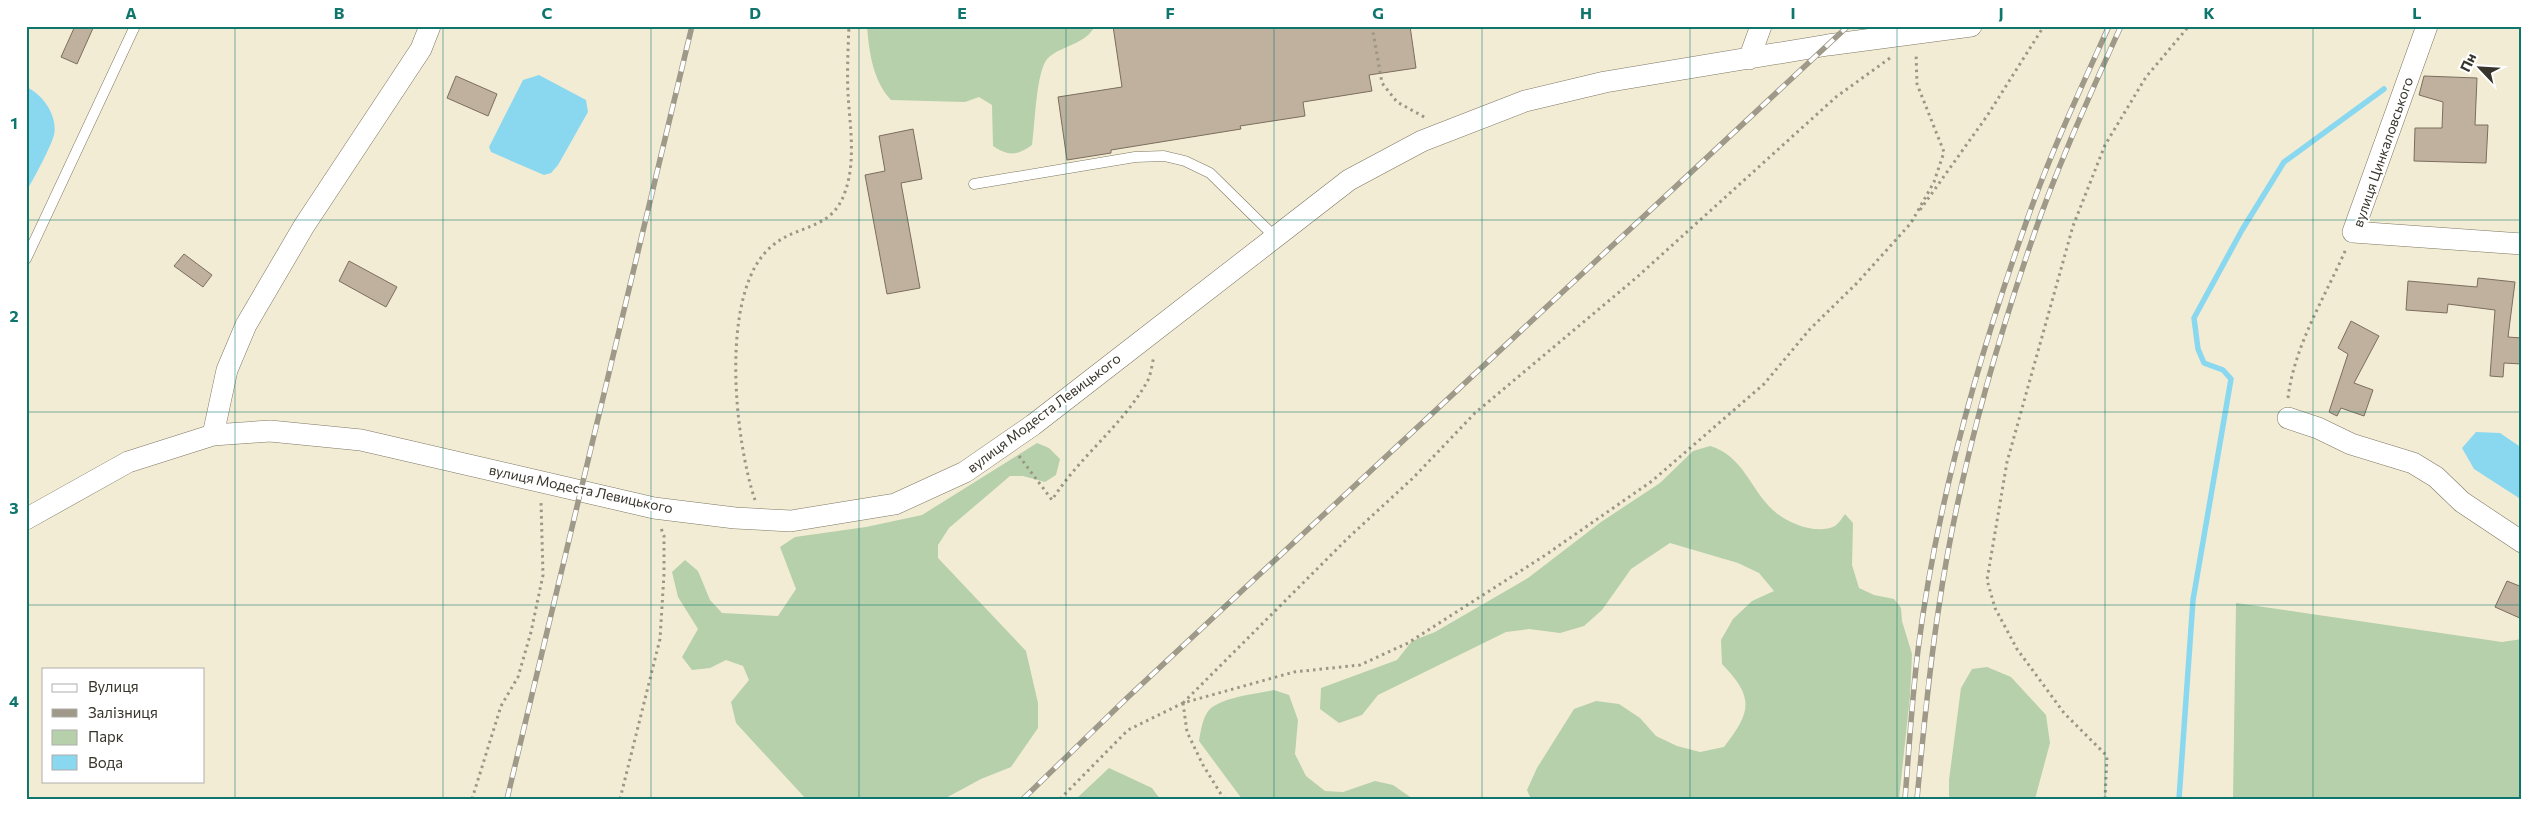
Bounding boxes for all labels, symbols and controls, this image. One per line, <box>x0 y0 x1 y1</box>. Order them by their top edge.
text: A <box>125 3 137 22</box>
text: B <box>334 3 345 22</box>
text: C <box>542 3 553 22</box>
text: D <box>749 3 761 22</box>
text: E <box>957 3 967 22</box>
text: F <box>1165 3 1175 22</box>
text: G <box>1372 3 1384 22</box>
text: H <box>1580 3 1592 22</box>
text: I <box>1790 3 1796 22</box>
text: J <box>1998 3 2004 22</box>
text: K <box>2203 3 2215 22</box>
text: L <box>2412 3 2422 22</box>
north arrow <box>2456 42 2506 92</box>
text: Пн <box>2456 50 2479 74</box>
street label: вулиця Цинкаловського <box>2349 74 2416 229</box>
text: 1 <box>10 113 18 132</box>
text: 2 <box>9 306 19 325</box>
street label: вулиця Модеста Левицького <box>964 349 1124 476</box>
street label: вулиця Модеста Левицького <box>488 461 675 516</box>
text: 3 <box>9 498 19 517</box>
legend <box>42 668 205 782</box>
text: Вулиця <box>88 677 139 695</box>
text: 4 <box>9 691 19 710</box>
text: Залізниця <box>88 703 158 721</box>
text: Парк <box>88 727 124 745</box>
text: Вода <box>88 753 123 771</box>

